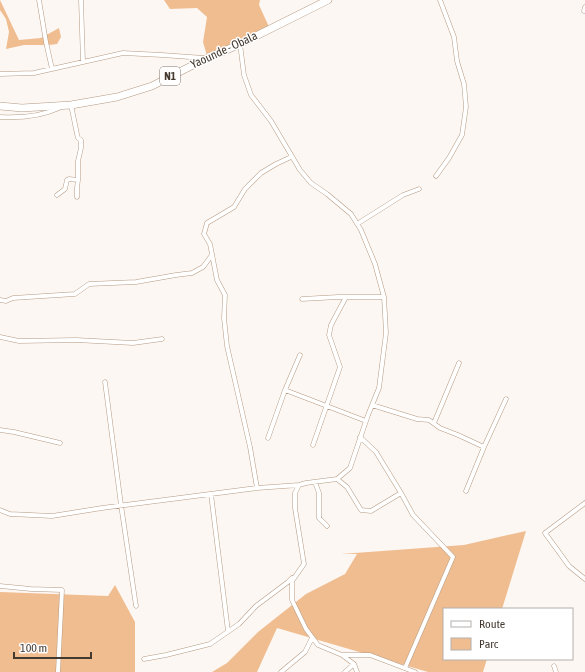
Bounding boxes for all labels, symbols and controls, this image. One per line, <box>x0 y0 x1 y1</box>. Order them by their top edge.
street label: Yaounde - Obala <box>188 28 260 72</box>
road number: N1 <box>160 67 180 85</box>
legend <box>443 608 573 660</box>
text: Route <box>479 617 505 631</box>
scale bar <box>14 634 91 660</box>
text: Parc <box>479 637 499 651</box>
text: 100 m <box>20 641 47 655</box>

